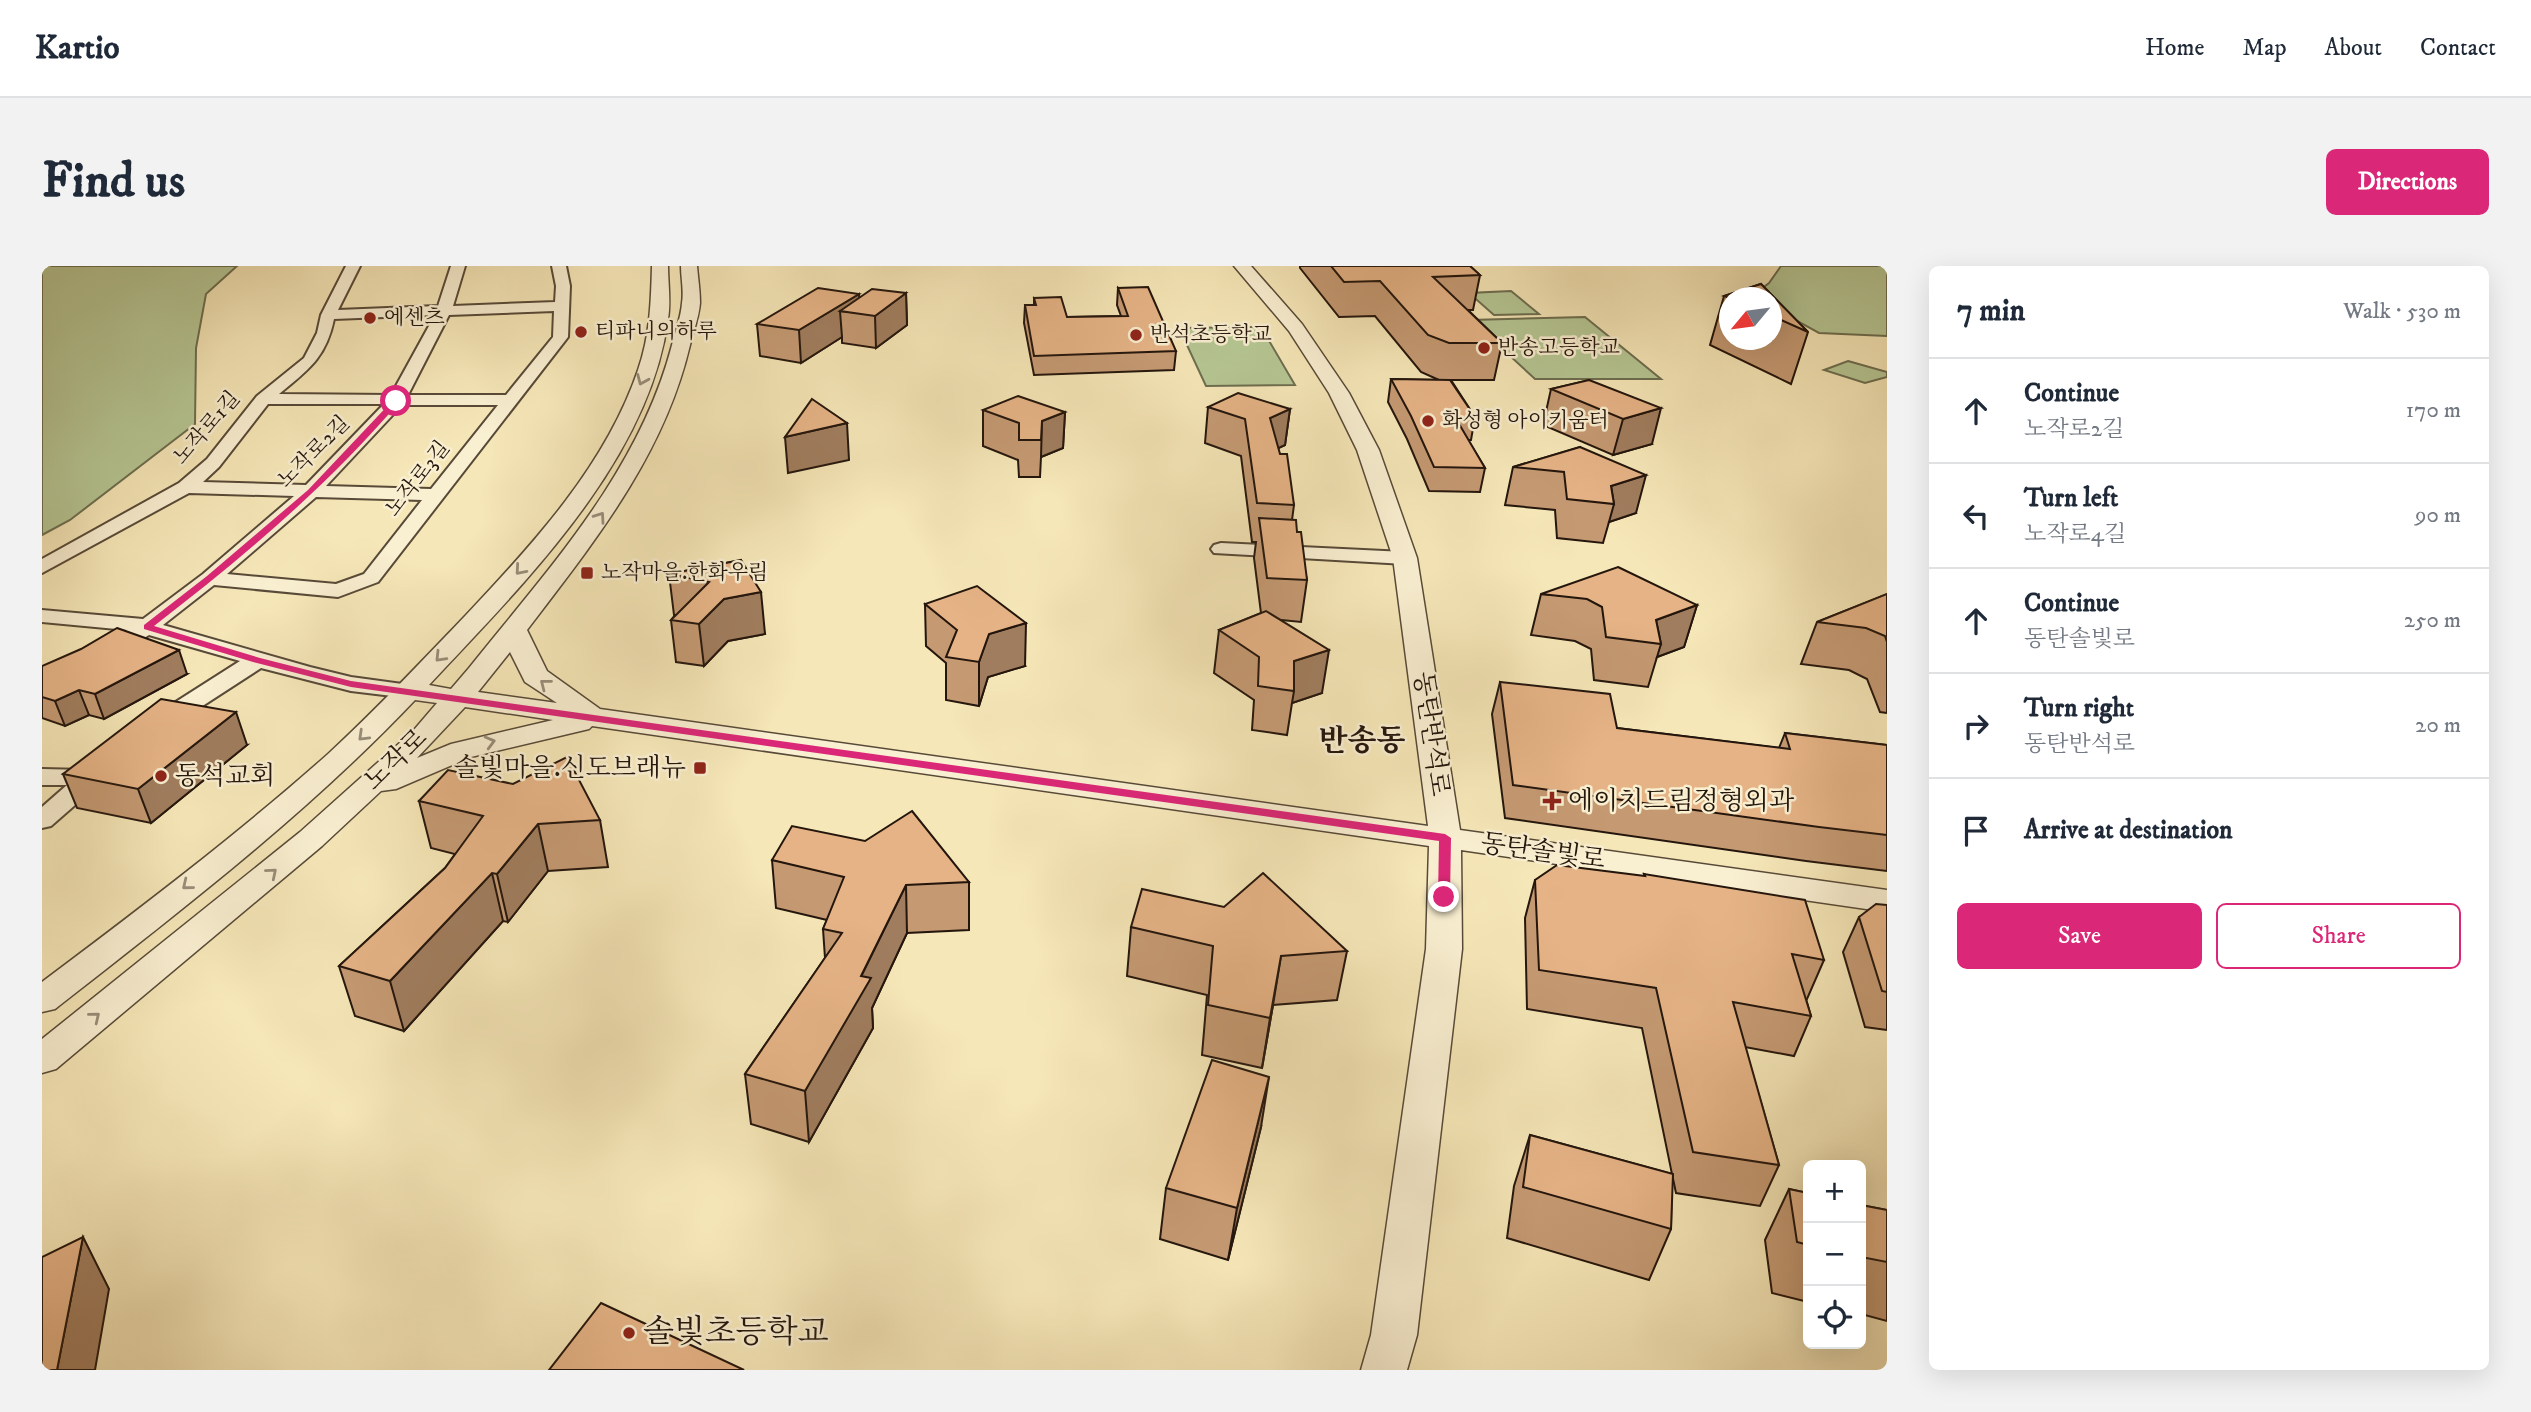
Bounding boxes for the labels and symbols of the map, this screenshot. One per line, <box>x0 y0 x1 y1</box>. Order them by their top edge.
north arrow <box>1719 287 1782 350</box>
place label: 에센츠 <box>384 305 445 331</box>
marker: 에센츠 <box>362 310 378 326</box>
place label: 티파니의하루 <box>595 319 717 345</box>
place label: 반석초등학교 <box>1150 322 1272 348</box>
marker: 티파니의하루 <box>573 324 589 340</box>
marker: 반석초등학교 <box>1128 327 1144 343</box>
place label: 반송고등학교 <box>1498 335 1620 361</box>
marker: 반송고등학교 <box>1476 340 1492 356</box>
one-way arrow <box>636 373 650 386</box>
route start <box>380 385 411 416</box>
street label: 노작로1길 <box>168 386 246 470</box>
place label: 화성형 아이키움터 <box>1442 408 1609 434</box>
street label: 노작로2길 <box>272 410 356 494</box>
marker: 화성형 아이키움터 <box>1420 413 1436 429</box>
street label: 노작로3길 <box>380 436 456 522</box>
one-way arrow <box>592 512 604 525</box>
place label: 노작마을.한화우림 <box>601 560 768 586</box>
one-way arrow <box>516 562 528 575</box>
marker: 노작마을.한화우림 <box>579 565 595 581</box>
one-way arrow <box>436 649 449 662</box>
street label: 동탄반석로 <box>1406 670 1456 798</box>
one-way arrow <box>540 680 553 693</box>
street label: 노작로 <box>357 722 435 798</box>
district label: 반송동 <box>1319 723 1405 760</box>
one-way arrow <box>358 727 371 740</box>
one-way arrow <box>484 736 496 750</box>
place label: 솔빛마을.신도브래뉴 <box>454 752 686 785</box>
place label: 동석교회 <box>175 760 275 793</box>
marker: 솔빛마을.신도브래뉴 <box>692 760 708 776</box>
marker: 동석교회 <box>153 768 169 784</box>
place label: 에이치드림정형외과 <box>1568 785 1795 818</box>
marker: 에이치드림정형외과 <box>1542 791 1562 811</box>
street label: 동탄솔빛로 <box>1479 827 1607 877</box>
one-way arrow <box>264 868 276 881</box>
one-way arrow <box>183 877 195 890</box>
route end <box>1428 881 1459 912</box>
one-way arrow <box>88 1012 100 1025</box>
place label: 솔빛초등학교 <box>643 1313 829 1353</box>
marker: 솔빛초등학교 <box>621 1325 637 1341</box>

